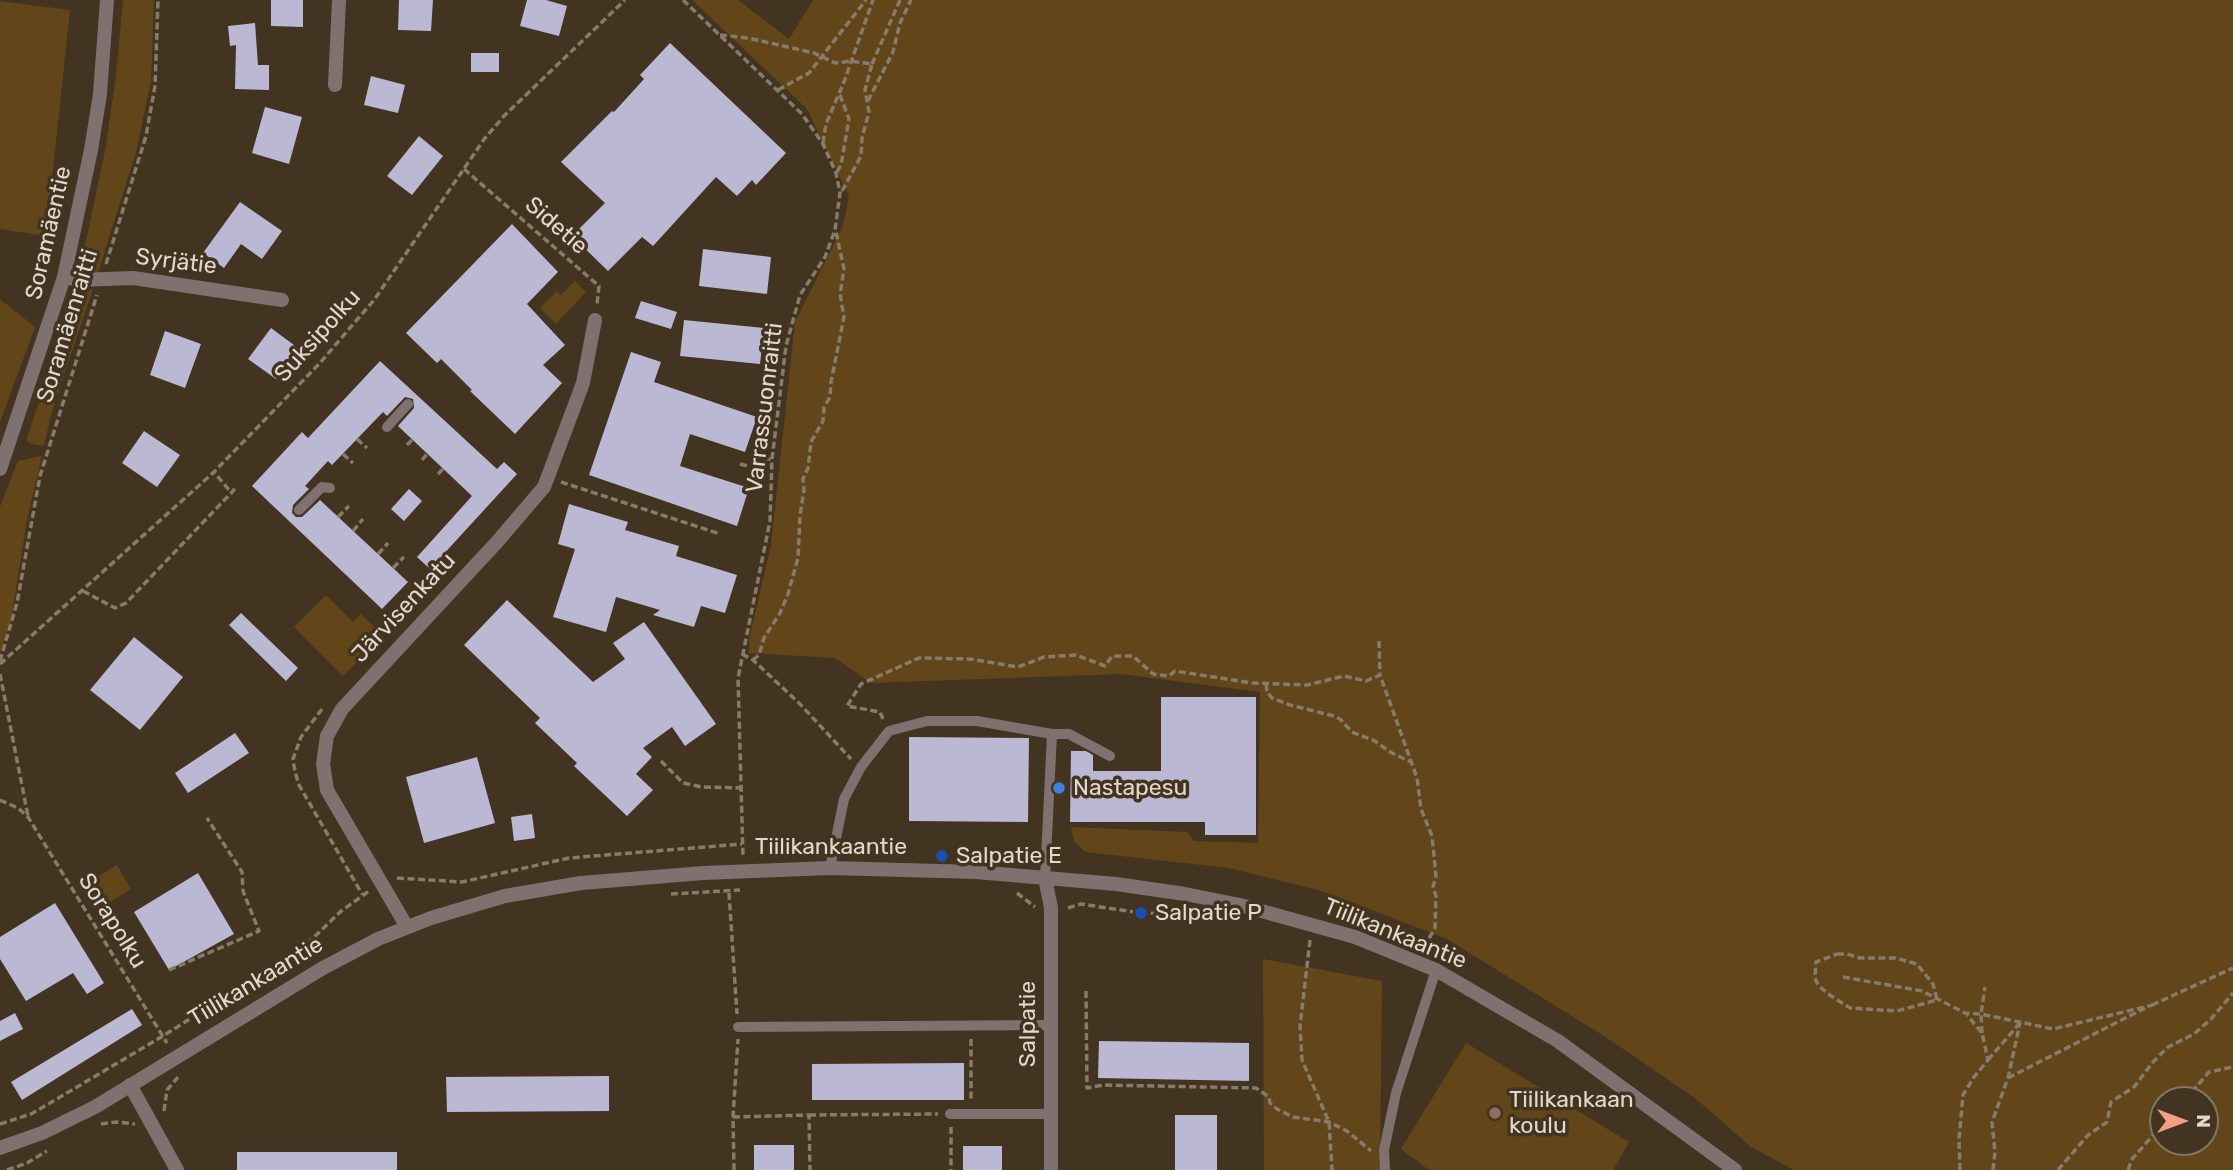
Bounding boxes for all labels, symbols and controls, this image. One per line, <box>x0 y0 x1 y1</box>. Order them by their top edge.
street label: Soramäentie <box>20 164 78 302</box>
street label: Sidetie <box>519 191 593 261</box>
street label: Syrjätie <box>134 243 218 281</box>
street label: Soramäenraitti <box>32 246 104 406</box>
street label: Suksipolku <box>269 284 367 388</box>
street label: Varrassuonraitti <box>741 321 789 495</box>
street label: Järvisenkatu <box>346 547 462 669</box>
place label: Nastapesu <box>1073 774 1187 802</box>
marker: Nastapesu <box>1051 780 1067 796</box>
street label: Tiilikankaantie <box>755 833 907 861</box>
place label: Salpatie E <box>956 842 1062 870</box>
marker: Salpatie E <box>934 848 950 864</box>
street label: Sorapolku <box>72 868 152 974</box>
street label: Tiilikankaantie <box>1319 893 1471 975</box>
place label: Salpatie P <box>1155 899 1262 927</box>
marker: Salpatie P <box>1133 905 1149 921</box>
street label: Tiilikankaantie <box>184 931 328 1033</box>
street label: Salpatie <box>1014 981 1042 1067</box>
place label: Tiilikankaan koulu <box>1509 1086 1634 1140</box>
north arrow <box>2149 1086 2219 1156</box>
marker: Tiilikankaan koulu <box>1487 1105 1503 1121</box>
text: N <box>2192 1114 2215 1128</box>

